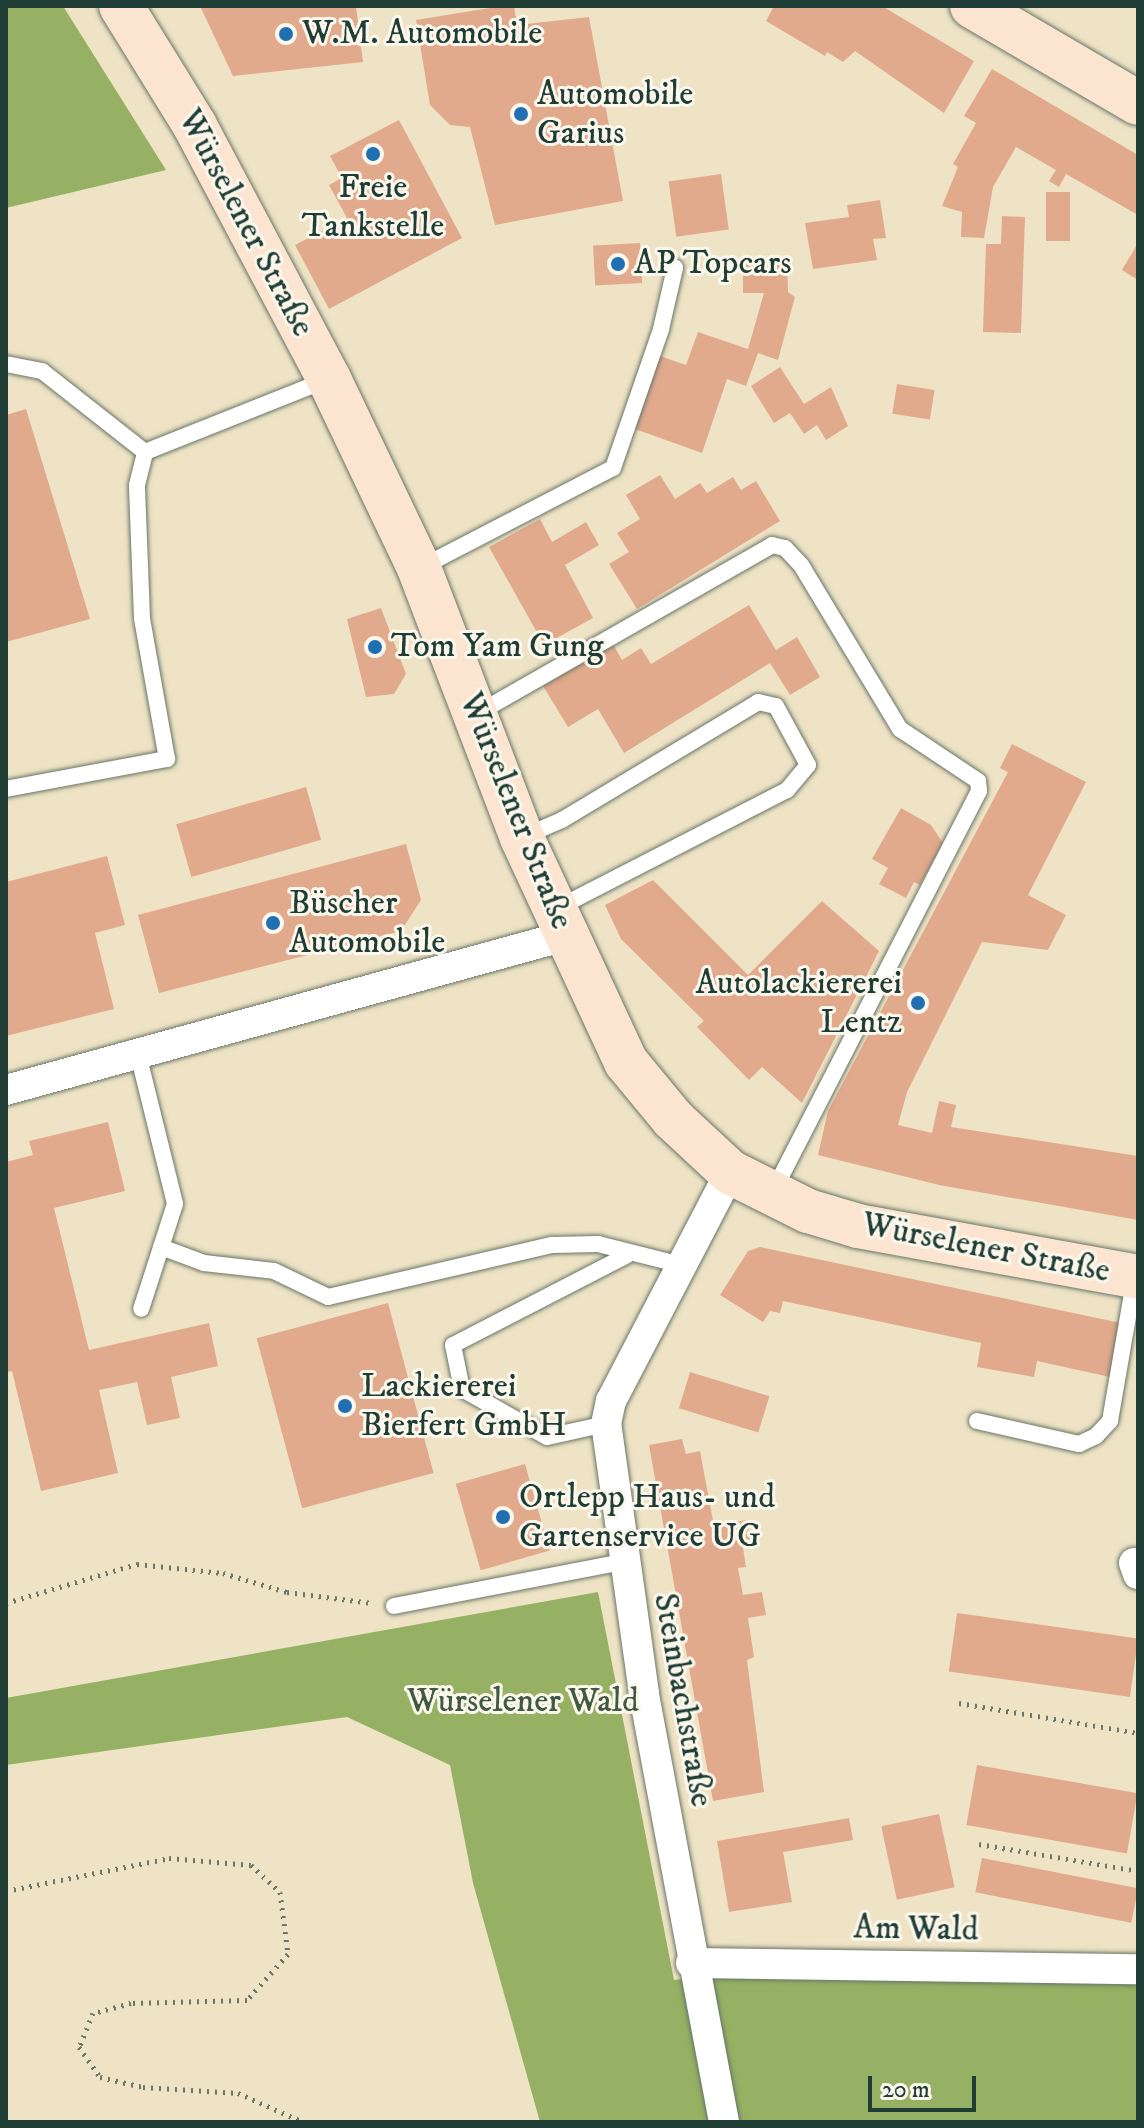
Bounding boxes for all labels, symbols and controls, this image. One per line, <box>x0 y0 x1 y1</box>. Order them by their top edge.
place label: W.M. Automobile <box>302 14 542 54</box>
marker: W.M. Automobile <box>277 25 295 43</box>
place label: Automobile Garius <box>537 74 693 154</box>
street label: Würselener Straße <box>169 102 323 344</box>
marker: Automobile Garius <box>512 105 530 123</box>
marker: Freie Tankstelle <box>364 145 382 163</box>
place label: Freie Tankstelle <box>302 167 444 246</box>
place label: AP Topcars <box>634 244 791 284</box>
marker: AP Topcars <box>609 255 627 273</box>
place label: Tom Yam Gung <box>391 627 604 667</box>
marker: Tom Yam Gung <box>366 638 384 656</box>
street label: Würselener Straße <box>450 687 582 935</box>
place label: Büscher Automobile <box>289 883 445 962</box>
marker: Büscher Automobile <box>264 914 282 932</box>
place label: Autolackiererei Lentz <box>695 963 902 1042</box>
marker: Autolackiererei Lentz <box>909 994 927 1012</box>
street label: Würselener Straße <box>859 1204 1113 1292</box>
place label: Lackiererei Bierfert GmbH <box>361 1366 567 1446</box>
marker: Lackiererei Bierfert GmbH <box>336 1397 354 1415</box>
place label: Ortlepp Haus- und Gartenservice UG <box>519 1477 775 1556</box>
marker: Ortlepp Haus- und Gartenservice UG <box>494 1508 512 1526</box>
street label: Steinbachstraße <box>644 1590 722 1810</box>
park label: Würselener Wald <box>407 1682 639 1722</box>
street label: Am Wald <box>853 1908 979 1950</box>
scale bar <box>872 2060 980 2110</box>
text: 20 m <box>882 2075 930 2105</box>

